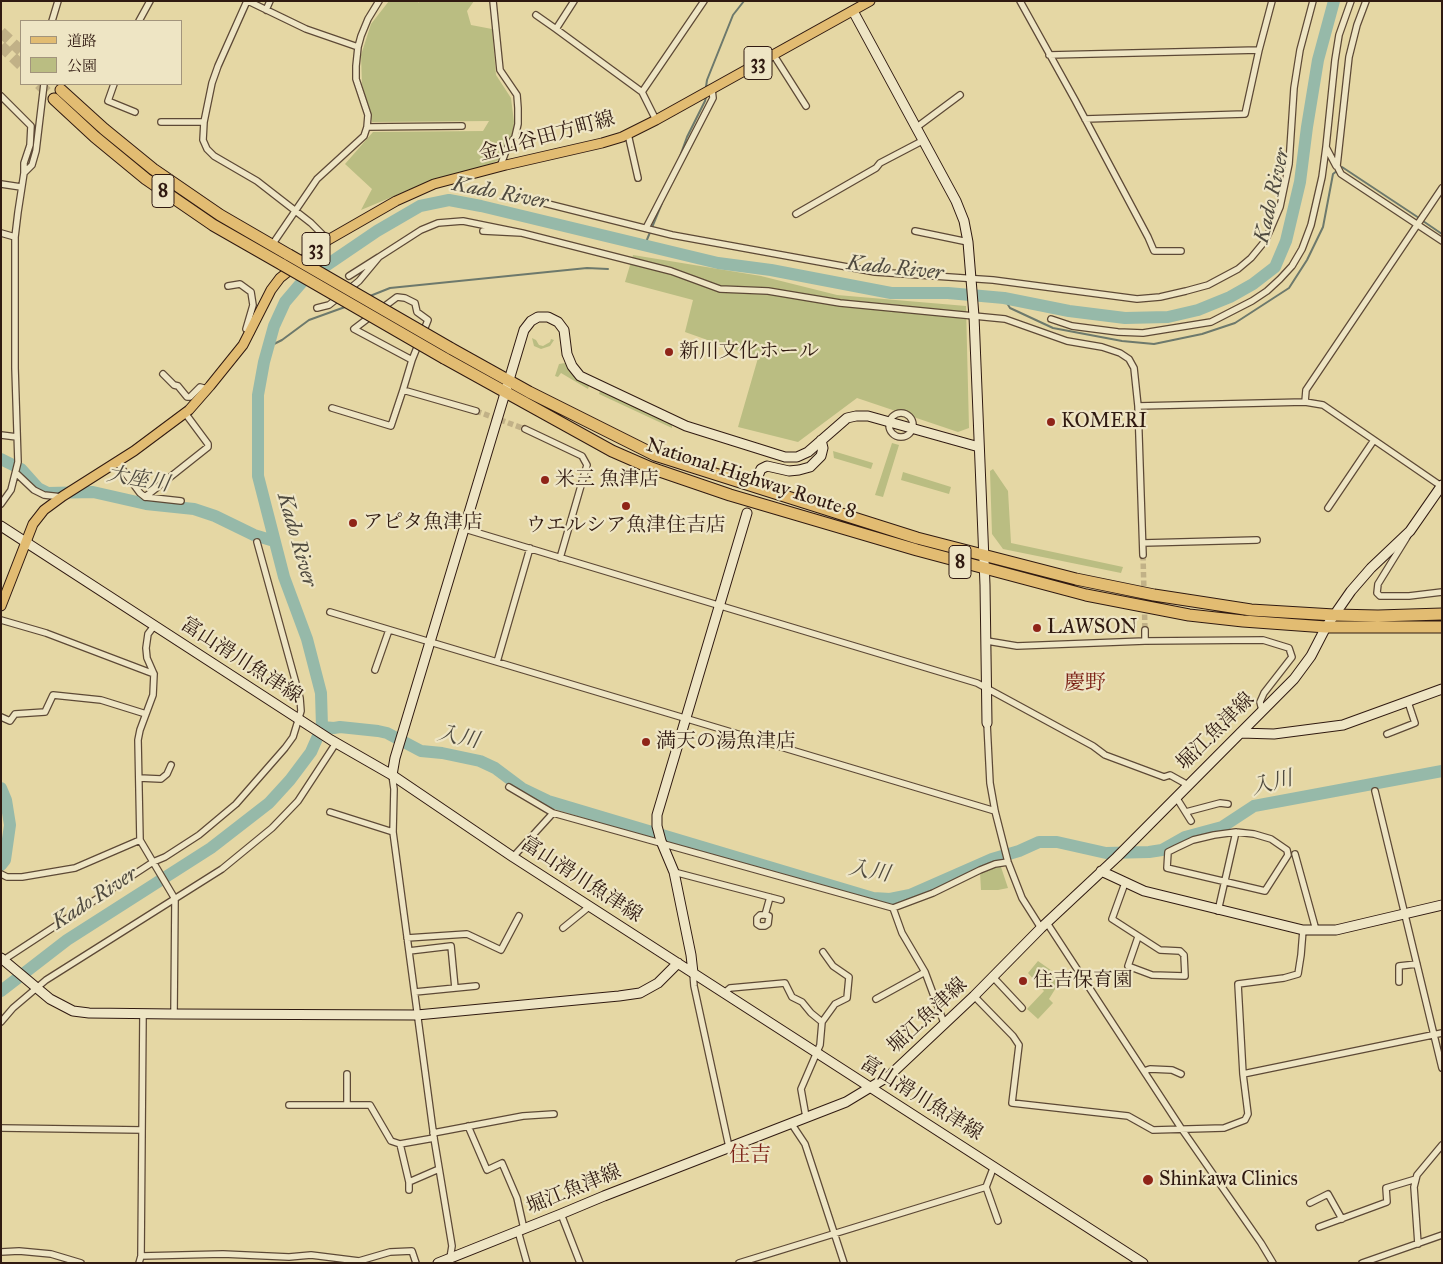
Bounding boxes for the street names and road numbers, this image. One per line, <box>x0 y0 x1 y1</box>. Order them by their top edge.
road number: 33 <box>744 46 772 80</box>
street label: 金山谷田方町線 <box>476 107 618 167</box>
road number: 8 <box>152 175 174 208</box>
road number: 33 <box>302 232 330 266</box>
street label: National Highway Route 8 <box>643 434 859 524</box>
road number: 8 <box>949 546 971 578</box>
street label: 富山滑川魚津線 <box>176 613 306 709</box>
street label: 堀江魚津線 <box>1172 688 1260 776</box>
street label: 富山滑川魚津線 <box>516 832 646 928</box>
street label: 堀江魚津線 <box>883 973 973 1059</box>
street label: 富山滑川魚津線 <box>855 1052 987 1146</box>
street label: 堀江魚津線 <box>523 1160 625 1220</box>

